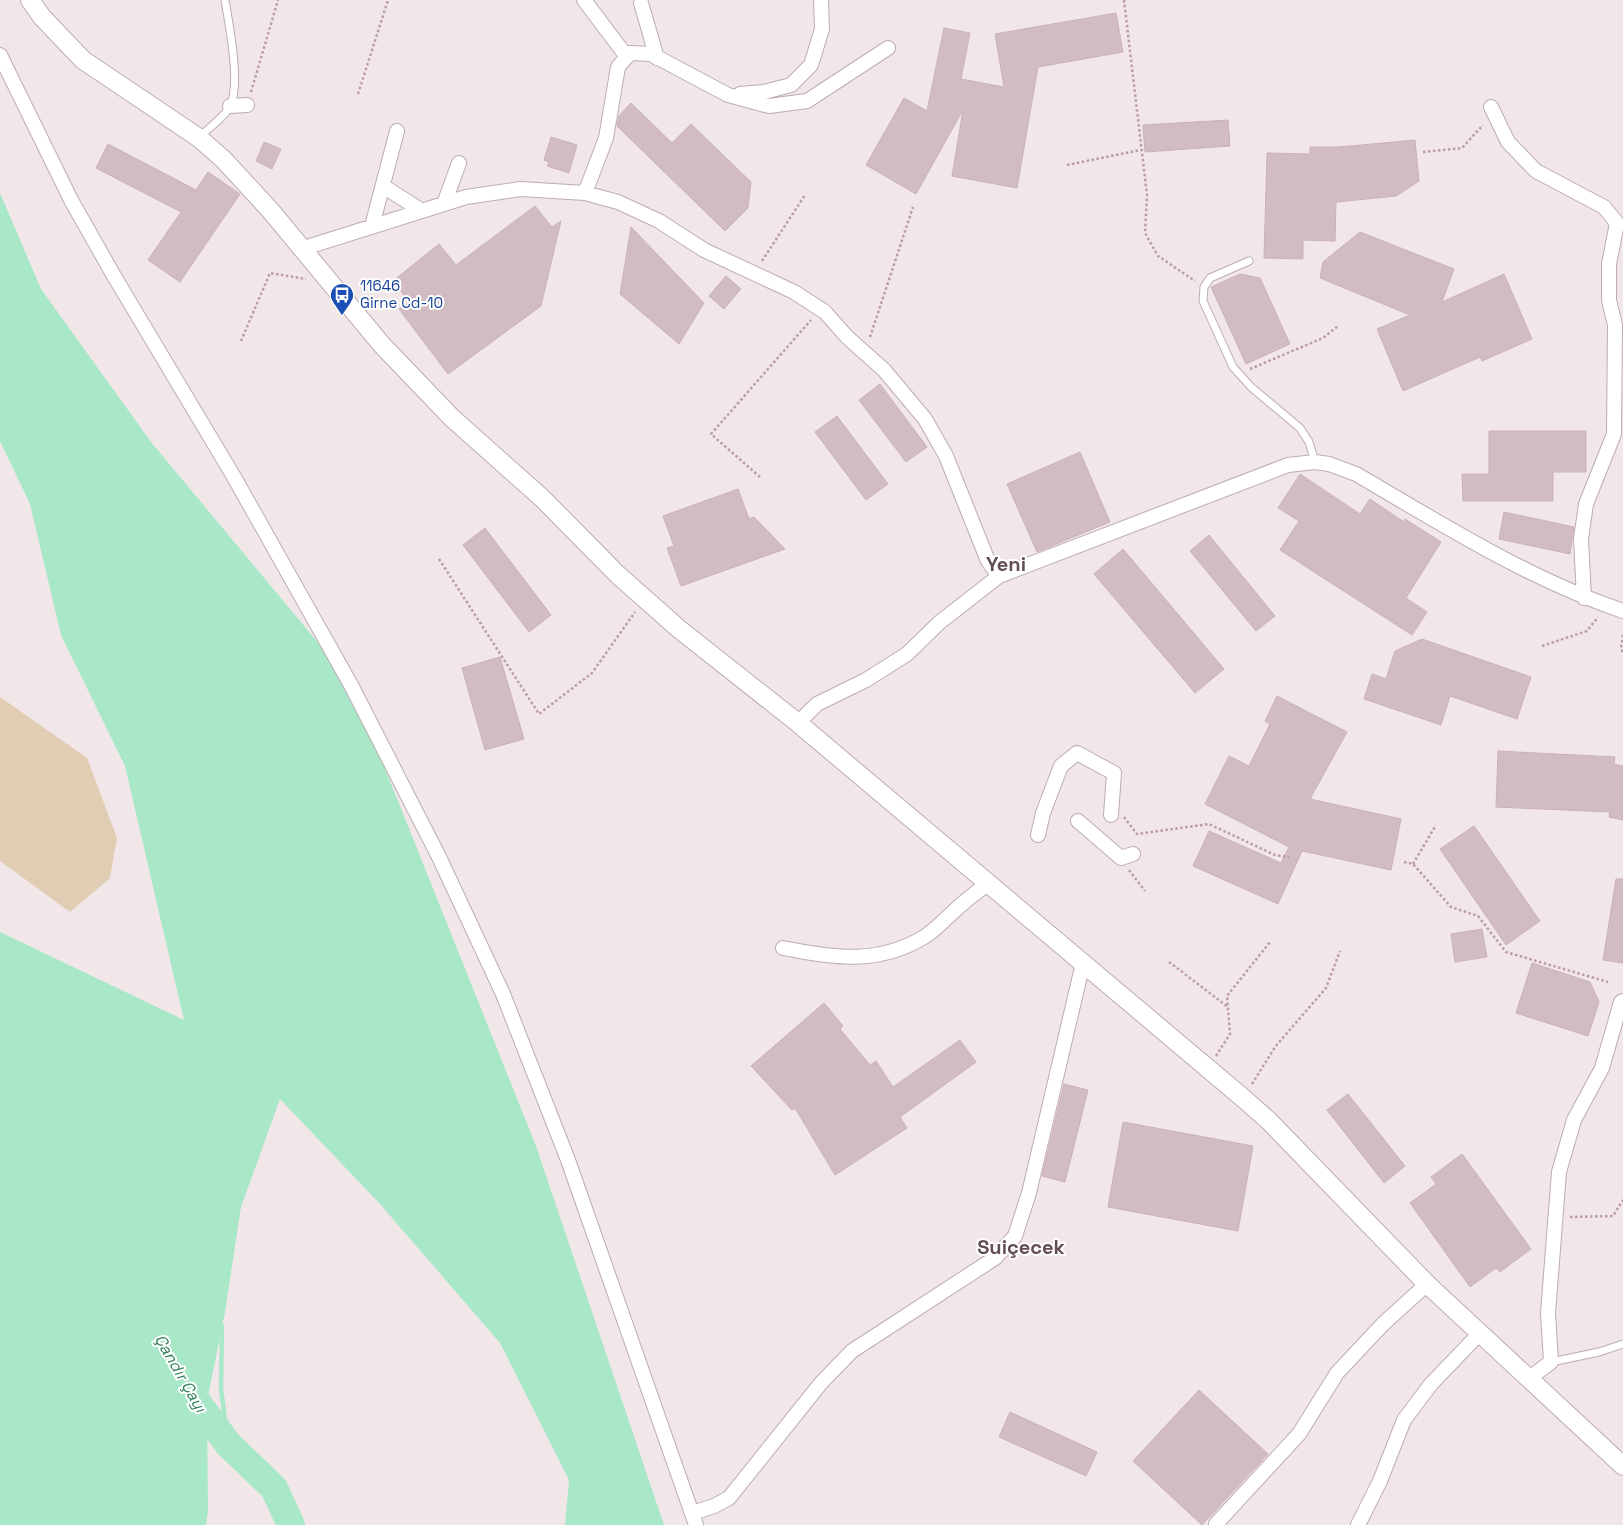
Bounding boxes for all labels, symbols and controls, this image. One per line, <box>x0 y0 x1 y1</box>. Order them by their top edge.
place label: 11646 Girne Cd-10 <box>360 276 443 312</box>
bus stop icon: 11646 Girne Cd-10 <box>329 282 355 316</box>
district label: Yeni <box>986 551 1026 577</box>
district label: Suiçecek <box>977 1234 1065 1260</box>
water label: Çandır Çayı <box>150 1330 212 1417</box>

